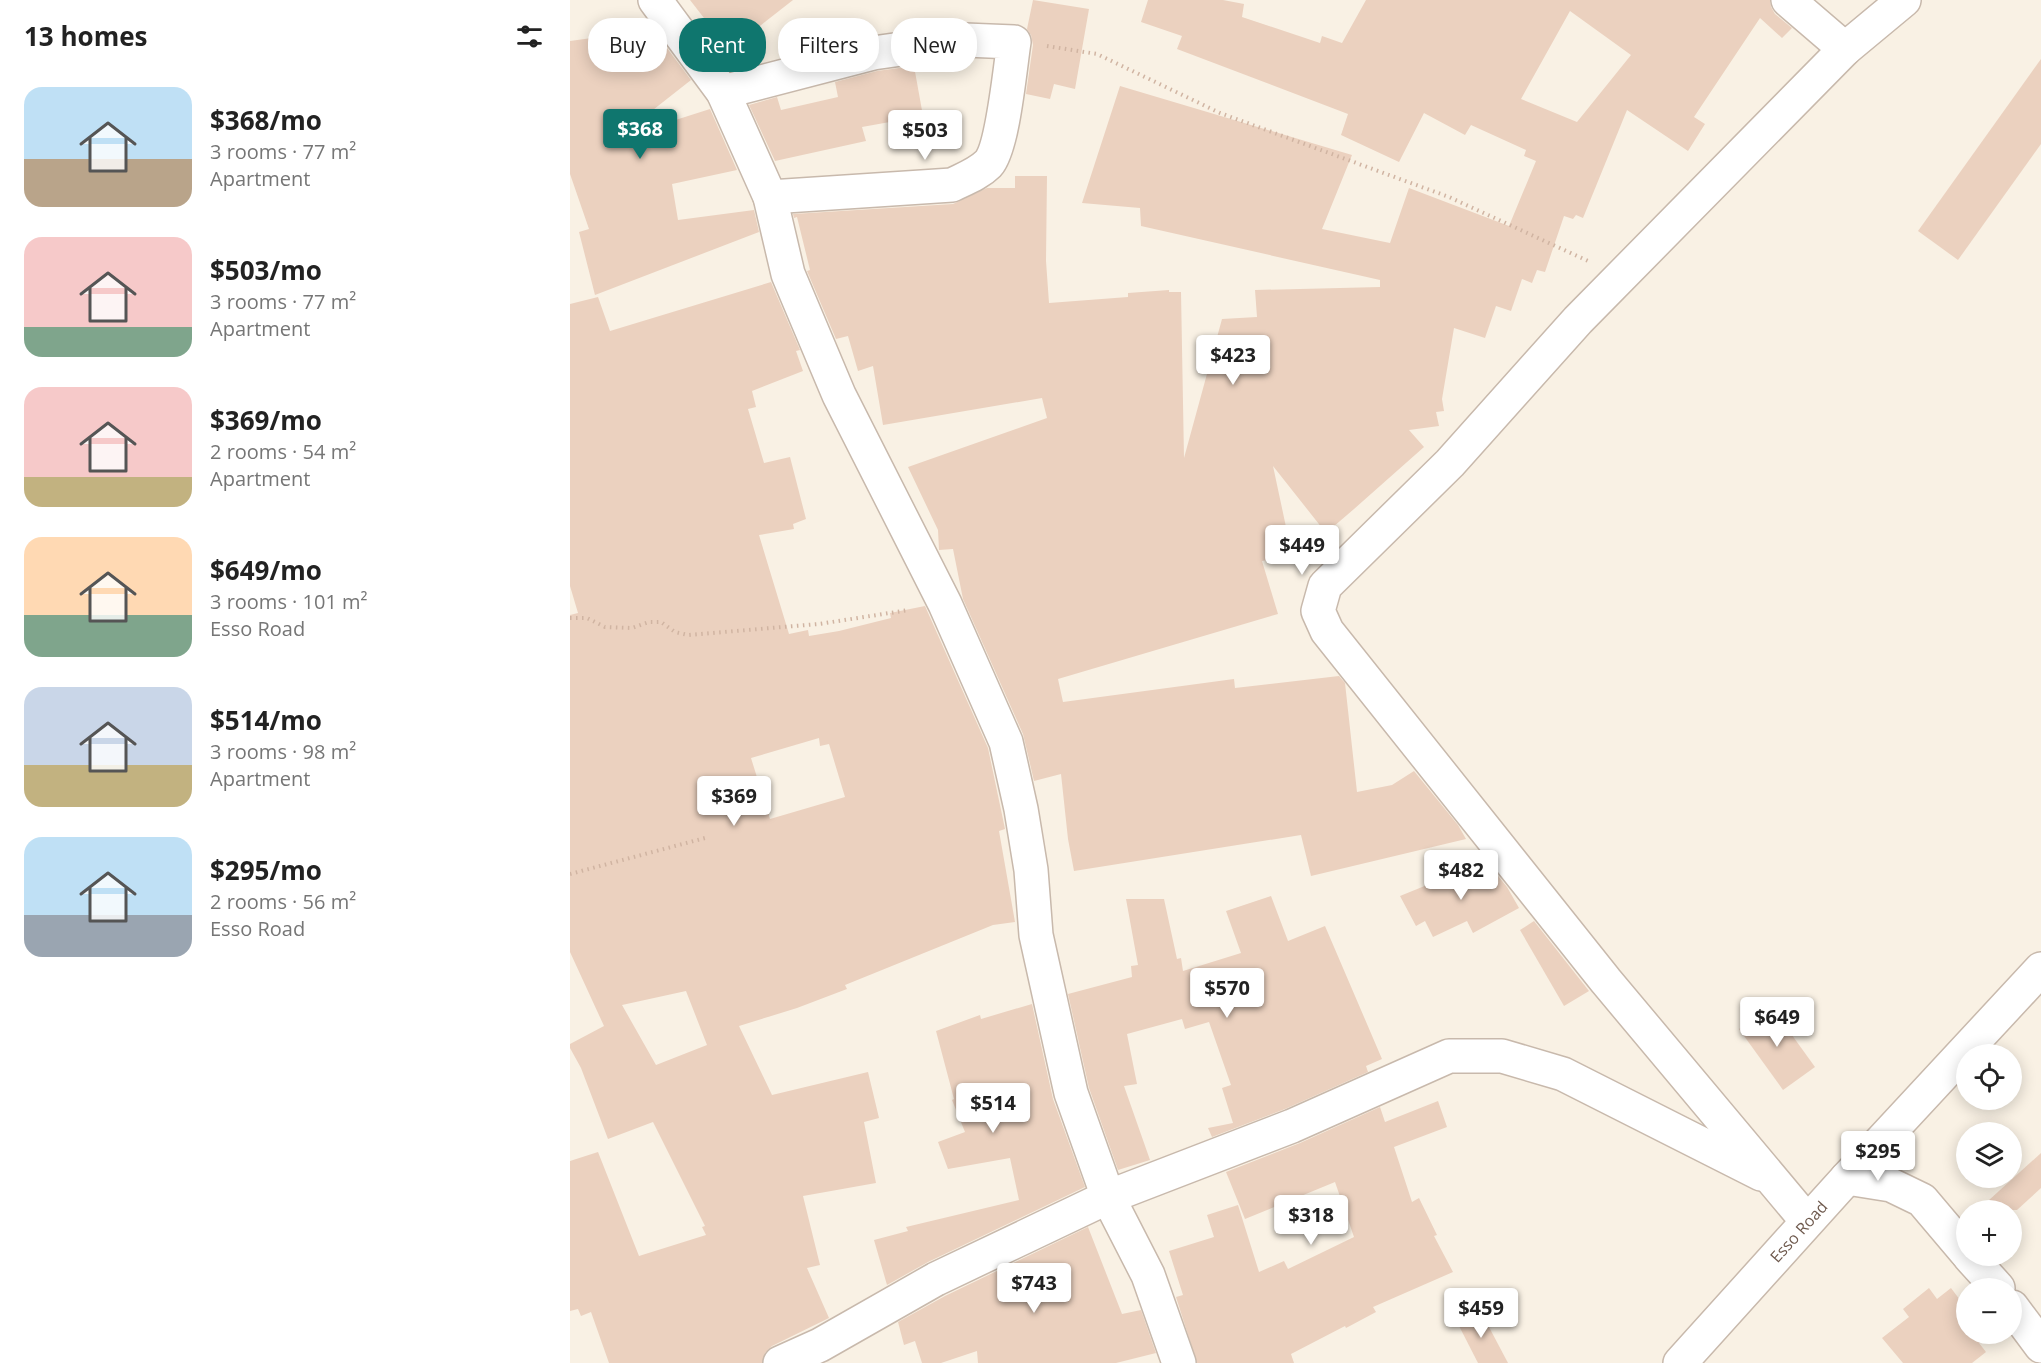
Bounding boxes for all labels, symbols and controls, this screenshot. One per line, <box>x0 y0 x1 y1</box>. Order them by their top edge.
text: 13 homes <box>24 18 148 54</box>
chip: Buy <box>588 18 667 72</box>
chip: Rent <box>679 18 766 72</box>
chip: Filters <box>778 18 879 72</box>
chip: New <box>891 18 977 72</box>
icon: filters <box>513 20 546 53</box>
text: $368/mo <box>210 102 322 138</box>
pin: $368 <box>604 109 676 160</box>
pin: $503 <box>889 110 961 161</box>
icon: home <box>72 111 144 183</box>
text: $368 <box>617 115 663 142</box>
text: $503 <box>902 116 948 143</box>
text: 3 rooms · 77 m² <box>210 138 356 165</box>
text: Apartment <box>210 165 310 192</box>
text: $503/mo <box>210 252 322 288</box>
icon: home <box>72 261 144 333</box>
text: 3 rooms · 77 m² <box>210 288 356 315</box>
text: Apartment <box>210 315 310 342</box>
pin: $423 <box>1197 335 1269 386</box>
text: $423 <box>1210 341 1256 368</box>
text: $369/mo <box>210 402 322 438</box>
icon: home <box>72 411 144 483</box>
text: 2 rooms · 54 m² <box>210 438 356 465</box>
text: Apartment <box>210 465 310 492</box>
pin: $449 <box>1266 525 1338 576</box>
text: $449 <box>1279 531 1325 558</box>
text: $649/mo <box>210 552 322 588</box>
icon: home <box>72 561 144 633</box>
text: 3 rooms · 101 m² <box>210 588 368 615</box>
text: Esso Road <box>210 615 305 642</box>
text: $514/mo <box>210 702 322 738</box>
icon: home <box>72 711 144 783</box>
text: 3 rooms · 98 m² <box>210 738 356 765</box>
text: Apartment <box>210 765 310 792</box>
pin: $369 <box>698 776 770 827</box>
text: $369 <box>711 782 757 809</box>
pin: $482 <box>1425 850 1497 901</box>
text: $295/mo <box>210 852 322 888</box>
text: $482 <box>1438 856 1484 883</box>
icon: home <box>72 861 144 933</box>
text: 2 rooms · 56 m² <box>210 888 356 915</box>
text: Esso Road <box>210 915 305 942</box>
pin: $570 <box>1191 968 1263 1019</box>
text: $570 <box>1204 974 1250 1001</box>
pin: $649 <box>1741 997 1813 1048</box>
text: $649 <box>1754 1003 1800 1030</box>
map controls <box>1956 1044 2022 1344</box>
button: locate <box>1956 1044 2022 1110</box>
pin: $514 <box>957 1083 1029 1134</box>
text: $514 <box>970 1089 1016 1116</box>
button: layers <box>1956 1122 2022 1188</box>
pin: $295 <box>1842 1131 1914 1182</box>
text: $295 <box>1855 1137 1901 1164</box>
pin: $318 <box>1275 1195 1347 1246</box>
street label: Esso Road <box>1765 1196 1832 1267</box>
button: + <box>1956 1200 2022 1266</box>
text: $318 <box>1288 1201 1334 1228</box>
pin: $743 <box>998 1263 1070 1314</box>
text: $743 <box>1011 1269 1057 1296</box>
button: − <box>1956 1278 2022 1344</box>
pin: $459 <box>1445 1288 1517 1339</box>
text: $459 <box>1458 1294 1504 1321</box>

